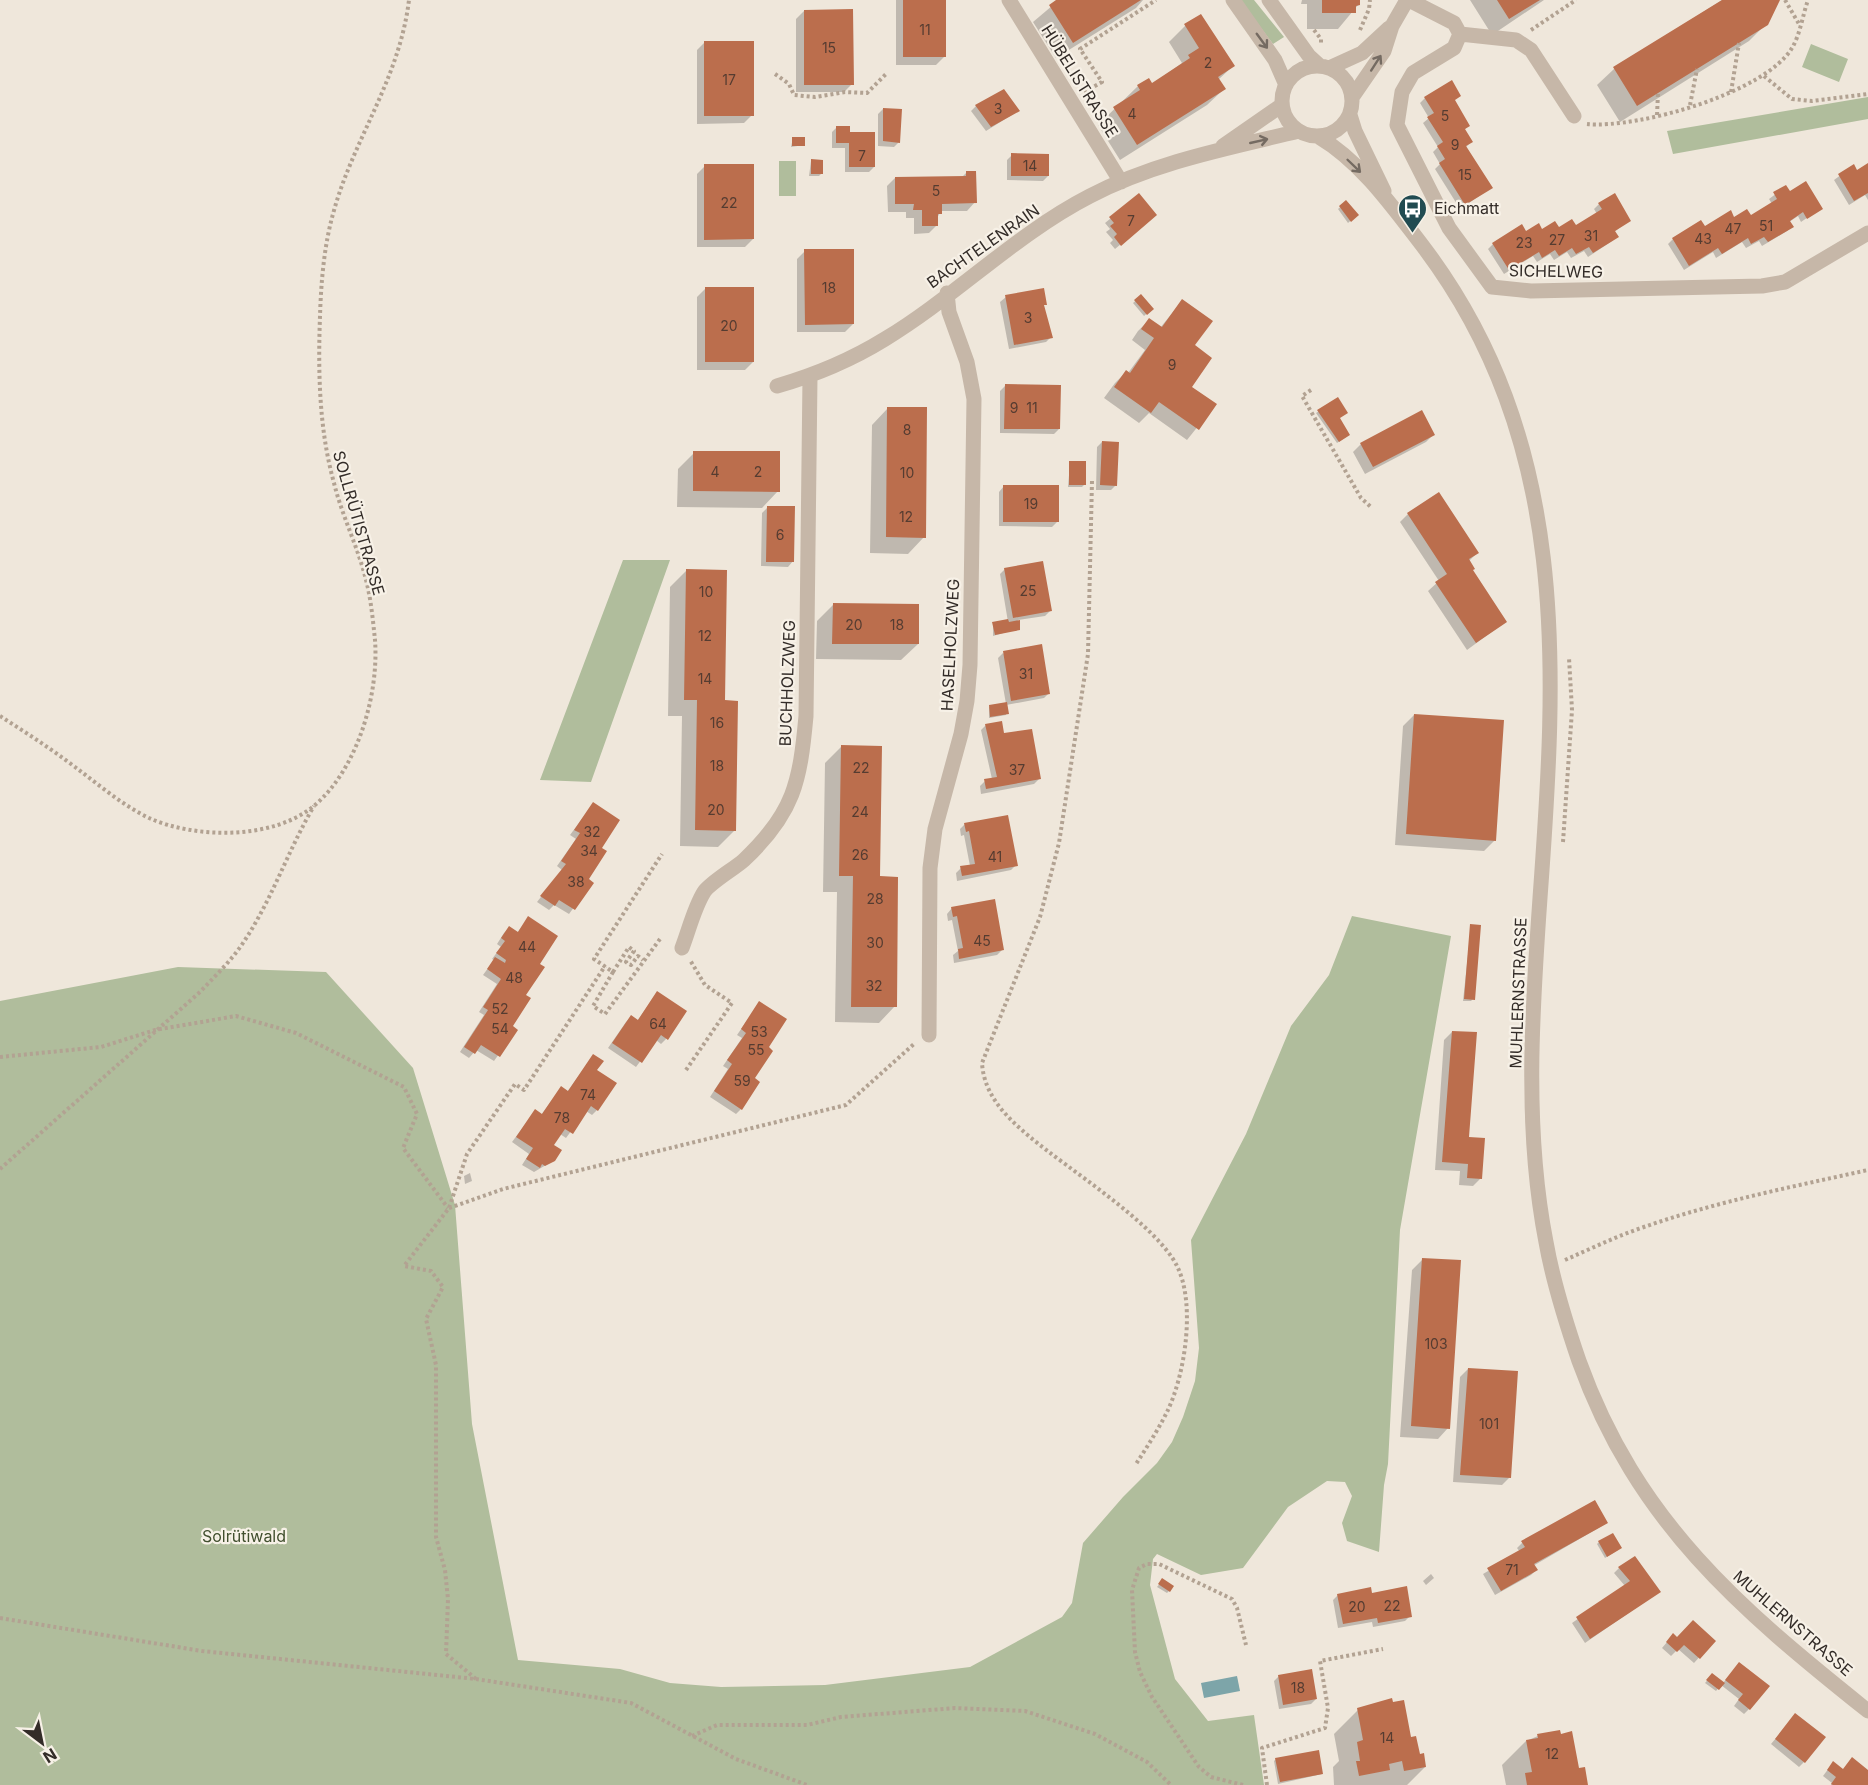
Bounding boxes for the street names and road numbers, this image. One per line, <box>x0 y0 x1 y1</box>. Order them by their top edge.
street label: HÜBELISTRASSE <box>1037 21 1123 141</box>
street label: BACHTELENRAIN <box>923 200 1043 292</box>
street label: SICHELWEG <box>1509 260 1603 282</box>
street label: SOLLRÜTISTRASSE <box>329 448 389 598</box>
street label: HASELHOLZWEG <box>937 578 963 712</box>
street label: BUCHHOLZWEG <box>775 619 799 747</box>
street label: MUHLERNSTRASSE <box>1505 917 1531 1069</box>
street label: MUHLERNSTRASSE <box>1729 1566 1857 1680</box>

